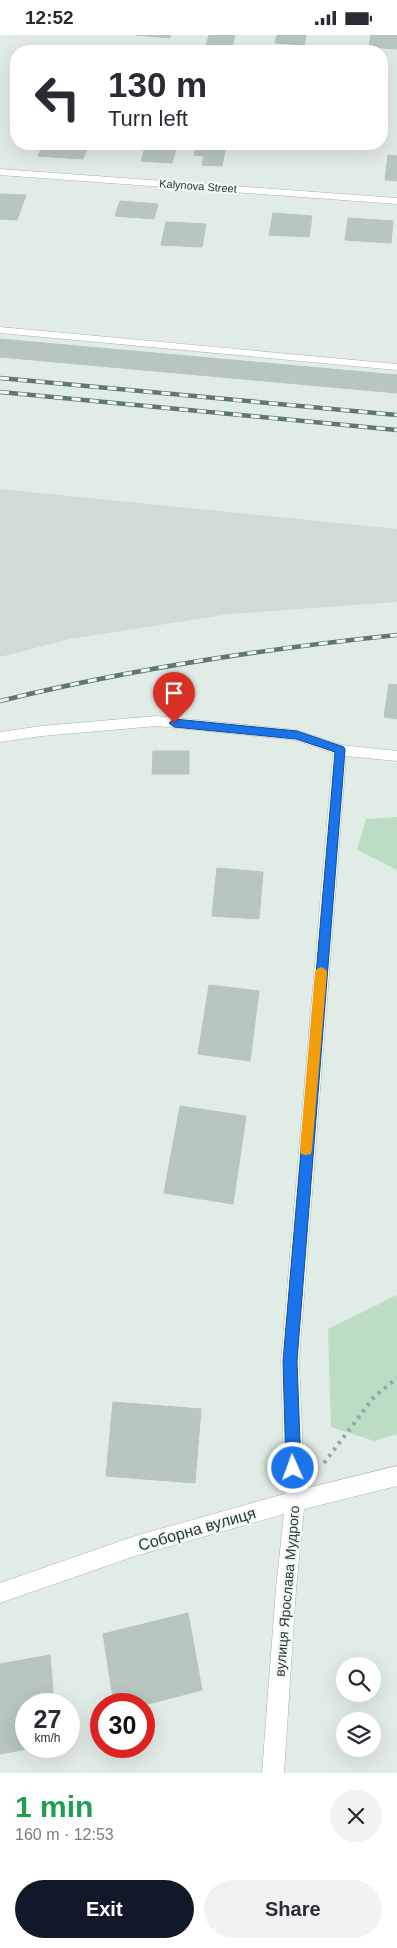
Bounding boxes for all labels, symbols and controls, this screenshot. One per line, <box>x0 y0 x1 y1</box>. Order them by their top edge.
text: 12:52 <box>25 7 74 28</box>
icon: left <box>25 65 90 130</box>
text: 130 m <box>108 65 207 104</box>
text: Turn left <box>108 106 188 131</box>
street label: Kalynova Street <box>159 177 237 195</box>
pin <box>153 672 195 723</box>
icon: arrive <box>160 679 188 707</box>
position arrow <box>266 1441 318 1493</box>
street label: Соборна вулиця <box>136 1504 258 1554</box>
street label: вулиця Ярослава Мудрого <box>272 1505 302 1677</box>
map controls <box>336 1657 381 1757</box>
button: search <box>336 1657 381 1702</box>
speed limit sign: 30 <box>90 1693 155 1758</box>
text: 27 <box>34 1705 61 1733</box>
button: layers <box>336 1712 381 1757</box>
text: km/h <box>34 1731 61 1745</box>
text: 1 min <box>15 1790 93 1823</box>
button: close <box>330 1790 382 1842</box>
text: 160 m · 12:53 <box>15 1826 114 1843</box>
button: Exit <box>15 1880 194 1938</box>
button: Share <box>204 1880 382 1938</box>

